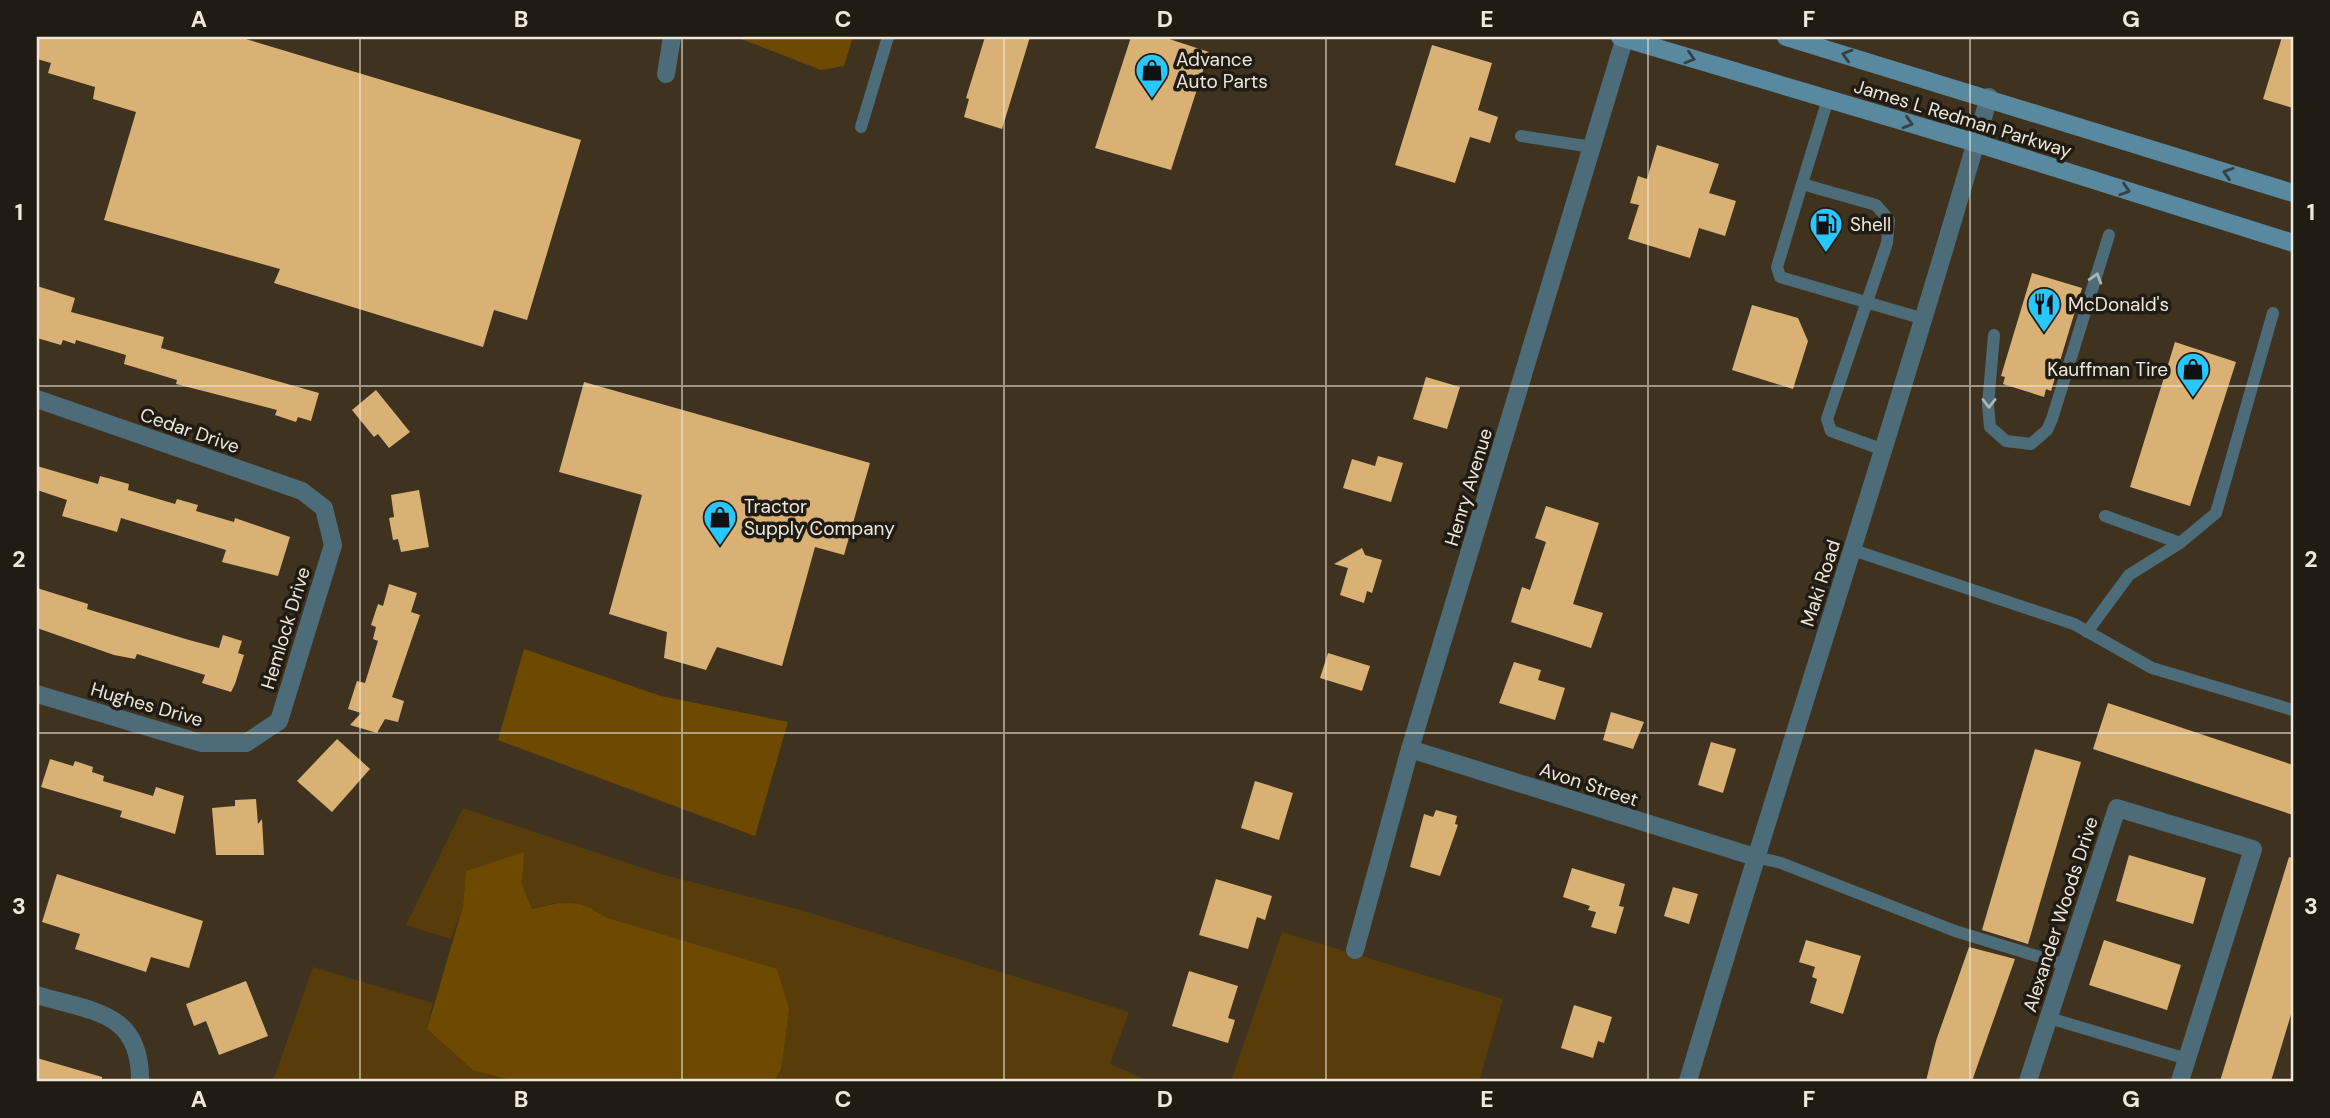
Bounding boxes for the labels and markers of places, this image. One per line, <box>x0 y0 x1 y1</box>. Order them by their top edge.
place label: Advance Auto Parts <box>1176 47 1268 94</box>
shop icon: Advance Auto Parts <box>1133 51 1171 100</box>
fuel station icon: Shell <box>1807 205 1845 254</box>
place label: Shell <box>1850 212 1891 237</box>
restaurant icon: McDonald's <box>2025 285 2063 334</box>
place label: McDonald's <box>2068 292 2169 317</box>
shop icon: Kauffman Tire <box>2174 350 2212 399</box>
place label: Kauffman Tire <box>2047 357 2168 382</box>
place label: Tractor Supply Company <box>744 494 895 541</box>
shop icon: Tractor Supply Company <box>701 498 739 547</box>

